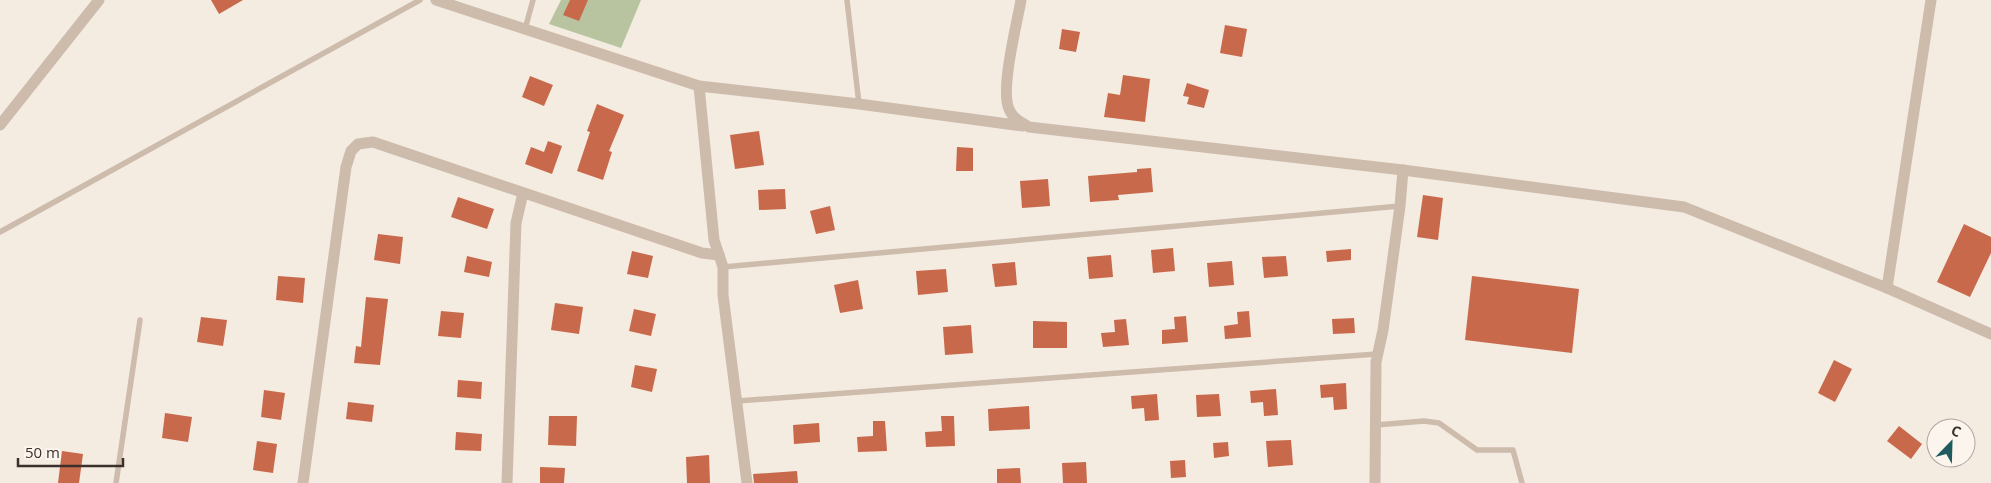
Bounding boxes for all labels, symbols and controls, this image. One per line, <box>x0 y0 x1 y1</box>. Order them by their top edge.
north arrow <box>1926 418 1976 468</box>
text: С <box>1948 420 1964 441</box>
scale bar <box>18 436 122 468</box>
text: 50 m <box>25 442 60 462</box>

